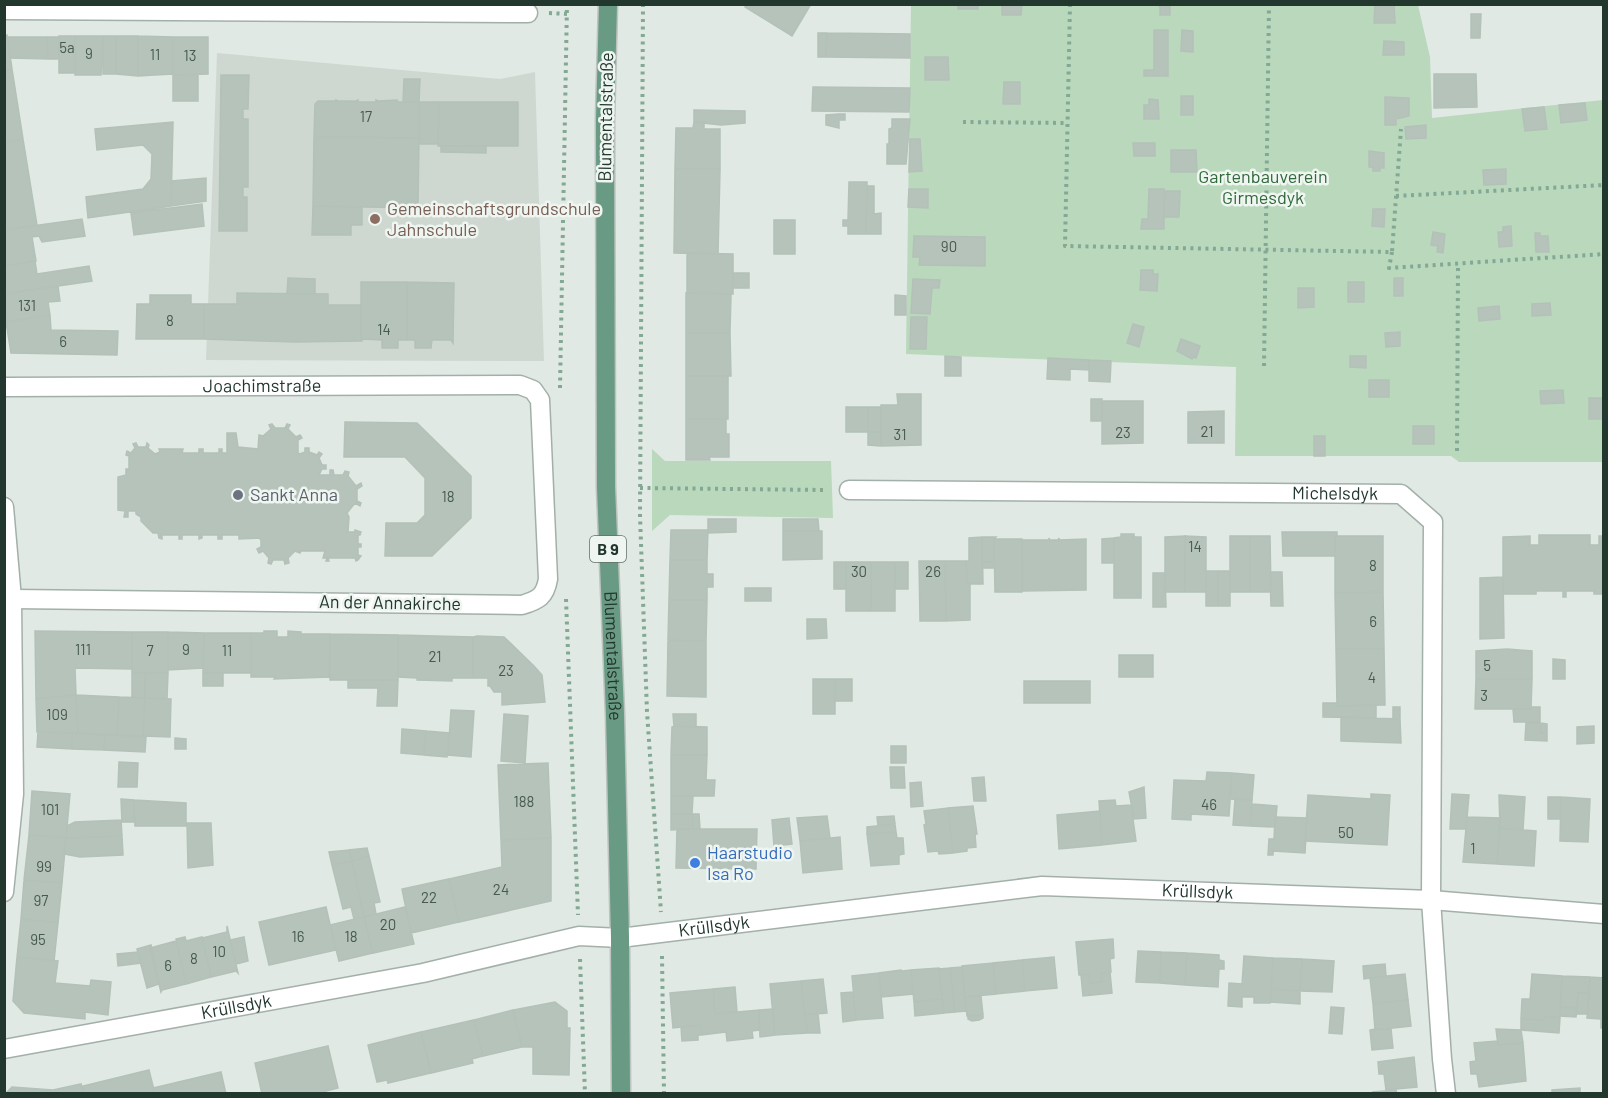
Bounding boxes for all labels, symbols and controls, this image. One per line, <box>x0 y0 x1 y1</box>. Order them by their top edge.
house number: 5a <box>59 38 75 56</box>
house number: 9 <box>85 44 93 62</box>
house number: 11 <box>150 45 160 63</box>
house number: 13 <box>184 46 196 64</box>
street label: Blumentalstraße <box>593 52 617 182</box>
house number: 17 <box>360 107 372 125</box>
park label: Gartenbauverein Girmesdyk <box>1198 165 1328 208</box>
place label: Gemeinschaftsgrundschule Jahnschule <box>387 197 601 240</box>
marker: Gemeinschaftsgrundschule Jahnschule <box>368 212 382 226</box>
house number: 90 <box>941 237 957 255</box>
house number: 131 <box>18 296 36 314</box>
house number: 8 <box>166 311 174 329</box>
house number: 14 <box>377 320 391 338</box>
house number: 6 <box>59 332 67 350</box>
street label: Joachimstraße <box>203 374 321 396</box>
house number: 21 <box>1200 422 1214 440</box>
house number: 23 <box>1115 423 1131 441</box>
house number: 31 <box>894 425 906 443</box>
street label: Michelsdyk <box>1292 481 1378 504</box>
place label: Sankt Anna <box>250 483 338 505</box>
house number: 18 <box>441 487 455 505</box>
marker: Sankt Anna <box>231 488 245 502</box>
road number: B 9 <box>590 536 626 562</box>
house number: 14 <box>1188 537 1202 555</box>
house number: 8 <box>1369 556 1377 574</box>
house number: 30 <box>851 562 867 580</box>
house number: 26 <box>925 562 941 580</box>
street label: An der Annakirche <box>319 590 461 614</box>
street label: Blumentalstraße <box>600 591 627 721</box>
house number: 6 <box>1369 612 1377 630</box>
house number: 111 <box>75 640 91 658</box>
house number: 9 <box>182 640 190 658</box>
house number: 7 <box>146 641 154 659</box>
house number: 11 <box>222 641 232 659</box>
house number: 21 <box>428 647 442 665</box>
house number: 5 <box>1483 656 1491 674</box>
house number: 23 <box>498 661 514 679</box>
house number: 4 <box>1368 668 1376 686</box>
house number: 3 <box>1480 686 1488 704</box>
house number: 109 <box>46 705 68 723</box>
house number: 188 <box>514 792 534 810</box>
house number: 46 <box>1201 795 1217 813</box>
house number: 101 <box>41 800 59 818</box>
house number: 50 <box>1338 823 1354 841</box>
house number: 1 <box>1470 839 1476 857</box>
place label: Haarstudio Isa Ro <box>707 841 793 884</box>
marker: Haarstudio Isa Ro <box>688 856 702 870</box>
house number: 99 <box>36 857 52 875</box>
street label: Krüllsdyk <box>1161 878 1234 903</box>
house number: 24 <box>493 880 509 898</box>
house number: 22 <box>421 888 437 906</box>
house number: 97 <box>34 891 48 909</box>
street label: Krüllsdyk <box>677 910 751 941</box>
house number: 20 <box>380 915 396 933</box>
house number: 16 <box>292 927 304 945</box>
house number: 18 <box>344 927 358 945</box>
house number: 95 <box>30 930 46 948</box>
house number: 10 <box>212 942 226 960</box>
house number: 8 <box>190 949 198 967</box>
house number: 6 <box>164 956 172 974</box>
street label: Krüllsdyk <box>199 989 273 1023</box>

